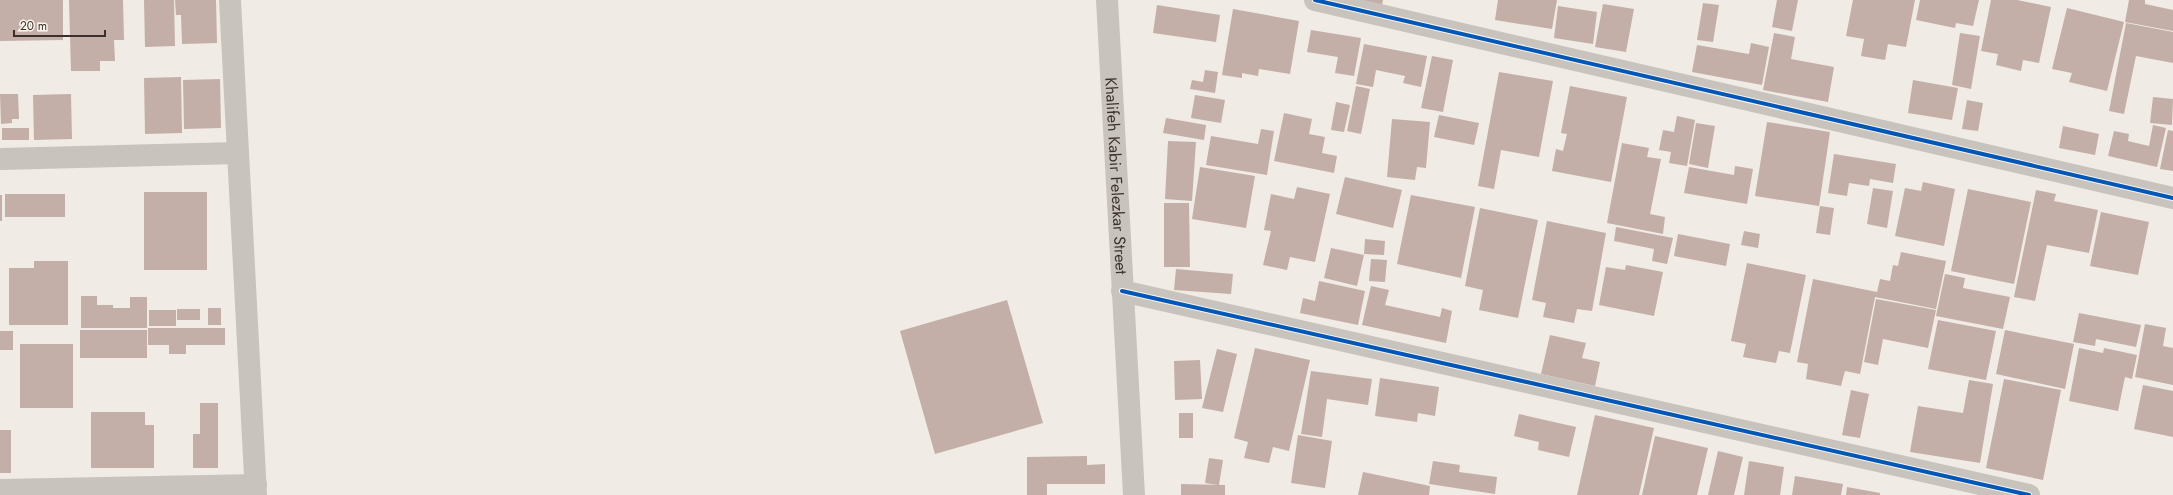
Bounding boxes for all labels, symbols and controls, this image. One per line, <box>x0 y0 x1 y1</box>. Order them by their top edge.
scale bar <box>14 12 105 38</box>
text: 20 m <box>20 17 47 35</box>
street label: Khalifeh Kabir Felezkar Street <box>1099 77 1133 275</box>

